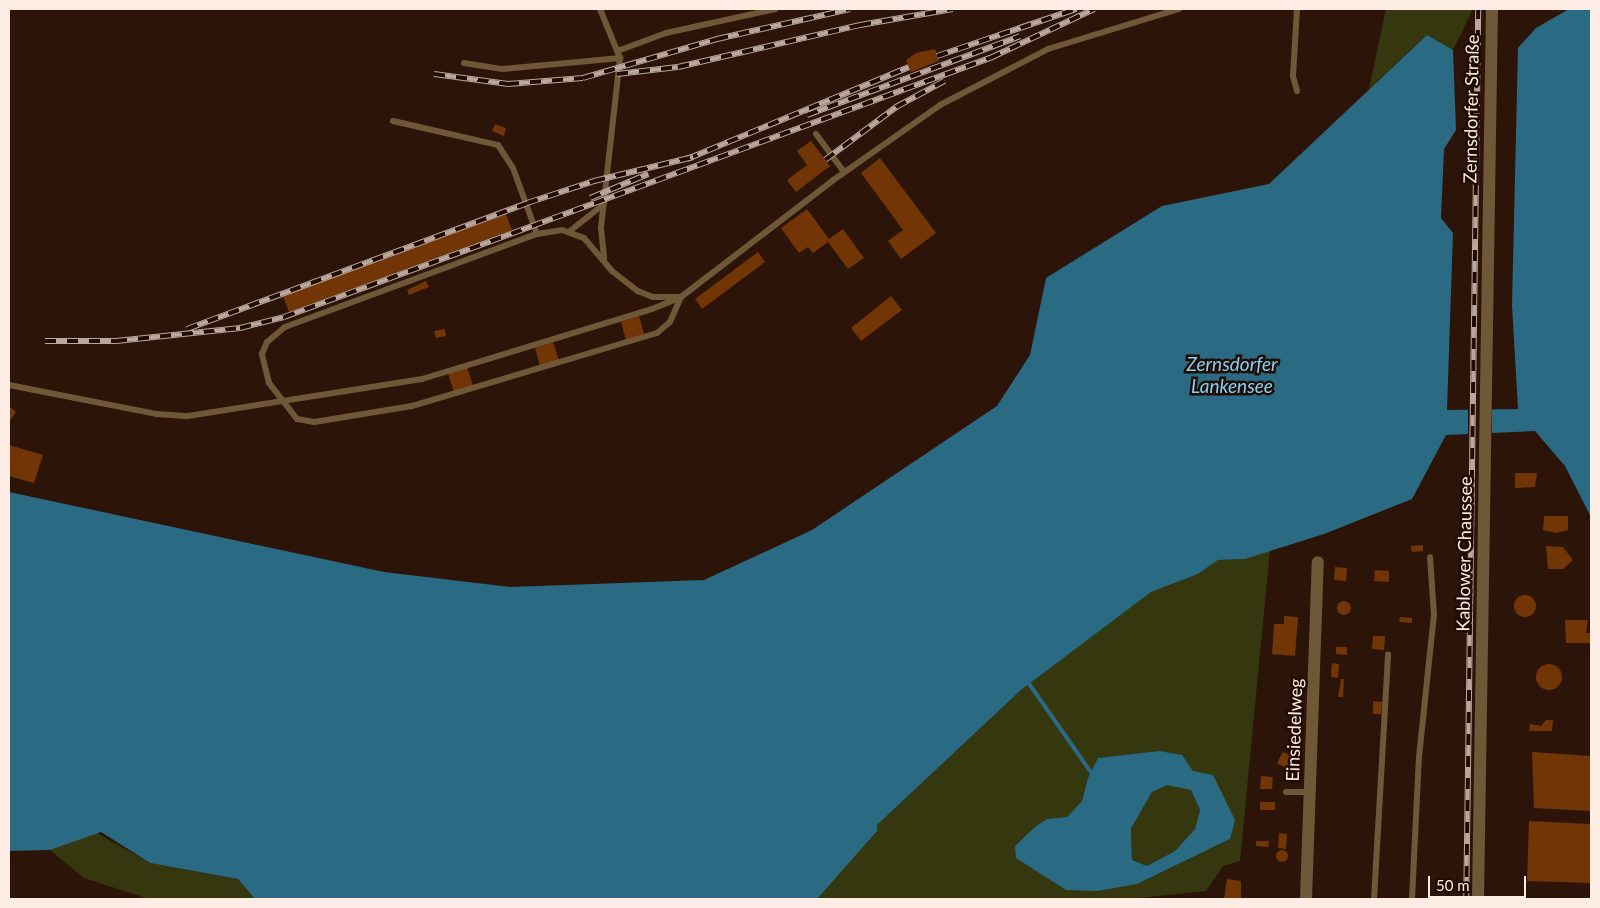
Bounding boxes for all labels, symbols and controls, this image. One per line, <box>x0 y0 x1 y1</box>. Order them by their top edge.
street label: Zernsdorfer Straße <box>1459 34 1483 184</box>
water label: Zernsdorfer Lankensee <box>1186 353 1278 397</box>
street label: Kablower Chaussee <box>1452 476 1476 632</box>
street label: Einsiedelweg <box>1281 678 1307 782</box>
scale bar <box>1430 866 1528 898</box>
text: 50 m <box>1436 876 1470 894</box>

